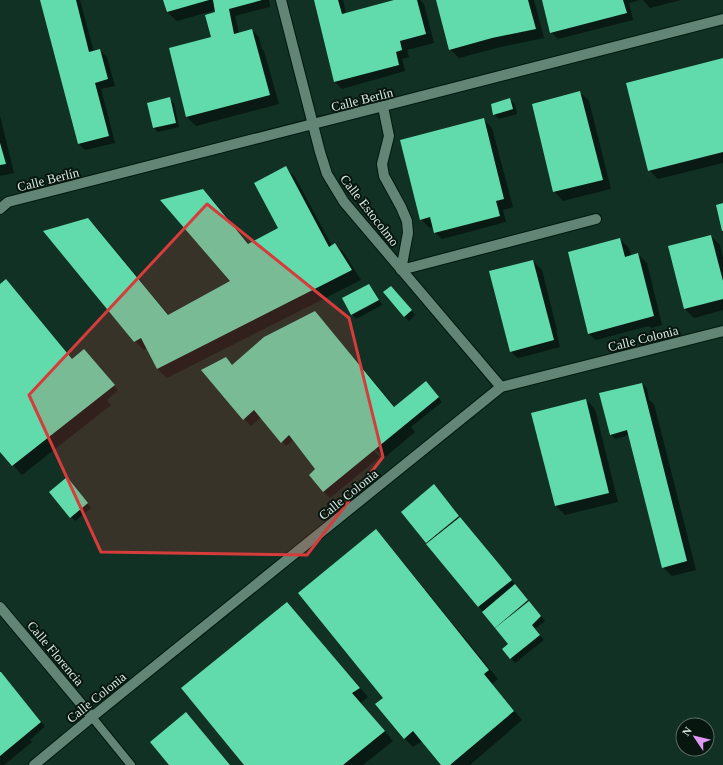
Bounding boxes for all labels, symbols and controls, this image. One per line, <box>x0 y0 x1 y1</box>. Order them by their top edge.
street label: Calle Berlín <box>330 84 395 114</box>
street label: Calle Berlín <box>16 164 81 194</box>
street label: Calle Estocolmo <box>337 172 402 249</box>
street label: Calle Colonia <box>606 322 680 354</box>
street label: Calle Colonia <box>316 466 381 523</box>
street label: Calle Florencia <box>24 618 87 689</box>
street label: Calle Colonia <box>64 669 129 726</box>
north arrow <box>675 717 715 757</box>
text: N <box>680 725 694 738</box>

